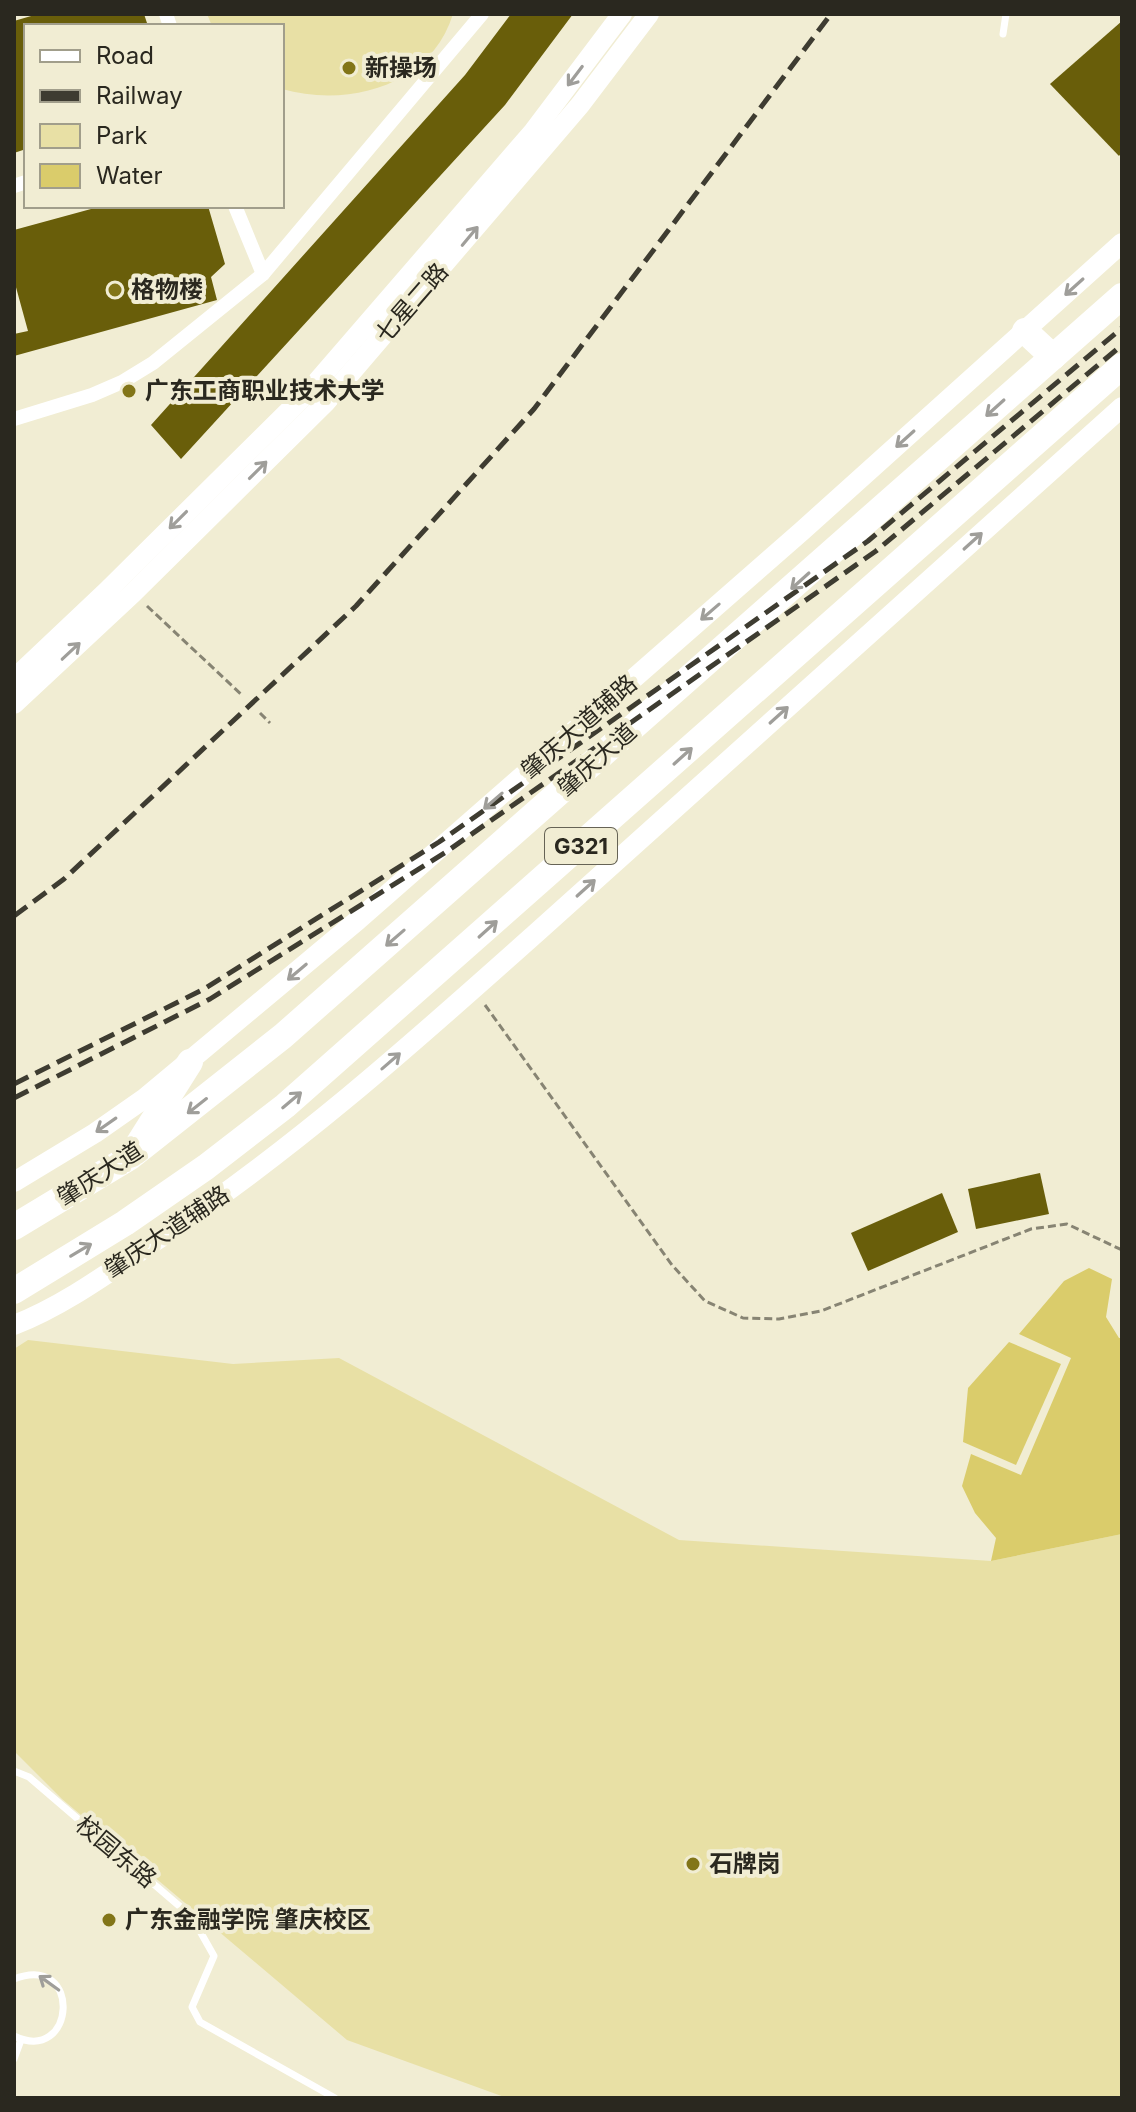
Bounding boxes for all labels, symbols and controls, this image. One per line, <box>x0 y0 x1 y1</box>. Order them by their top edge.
legend <box>24 24 284 208</box>
text: Road <box>96 41 154 70</box>
place label: 新操场 <box>365 53 437 82</box>
marker: 新操场 <box>340 59 358 77</box>
one-way arrow <box>567 65 584 87</box>
text: Railway <box>96 81 183 110</box>
text: Park <box>96 121 147 150</box>
text: Water <box>96 161 163 190</box>
one-way arrow <box>461 226 479 246</box>
street label: 七星二路 <box>369 257 454 348</box>
place label: 格物楼 <box>131 275 203 304</box>
one-way arrow <box>1064 278 1084 296</box>
marker: 格物楼 <box>106 281 124 299</box>
place label: 广东工商职业技术大学 <box>145 376 385 405</box>
marker: 广东工商职业技术大学 <box>120 382 138 400</box>
one-way arrow <box>985 399 1005 417</box>
one-way arrow <box>895 430 915 448</box>
one-way arrow <box>248 460 268 479</box>
one-way arrow <box>169 510 188 529</box>
one-way arrow <box>962 532 982 550</box>
one-way arrow <box>790 571 810 589</box>
one-way arrow <box>701 602 721 620</box>
one-way arrow <box>61 641 81 660</box>
street label: 肇庆大道辅路 <box>515 669 643 785</box>
one-way arrow <box>769 706 789 724</box>
street label: 肇庆大道 <box>552 717 642 803</box>
one-way arrow <box>672 747 692 765</box>
one-way arrow <box>484 792 504 810</box>
road number: G321 <box>545 828 617 864</box>
one-way arrow <box>575 880 595 898</box>
one-way arrow <box>478 920 498 938</box>
one-way arrow <box>386 929 406 947</box>
one-way arrow <box>287 963 308 981</box>
one-way arrow <box>380 1052 400 1070</box>
one-way arrow <box>282 1091 302 1109</box>
one-way arrow <box>187 1097 208 1115</box>
one-way arrow <box>95 1117 117 1133</box>
street label: 肇庆大道 <box>52 1135 148 1212</box>
street label: 肇庆大道辅路 <box>99 1179 235 1284</box>
one-way arrow <box>69 1242 92 1258</box>
street label: 校园东路 <box>70 1810 162 1894</box>
place label: 石牌岗 <box>709 1849 781 1878</box>
marker: 石牌岗 <box>684 1855 702 1873</box>
place label: 广东金融学院 肇庆校区 <box>125 1905 371 1934</box>
marker: 广东金融学院 肇庆校区 <box>100 1911 118 1929</box>
one-way arrow <box>39 1975 60 1992</box>

